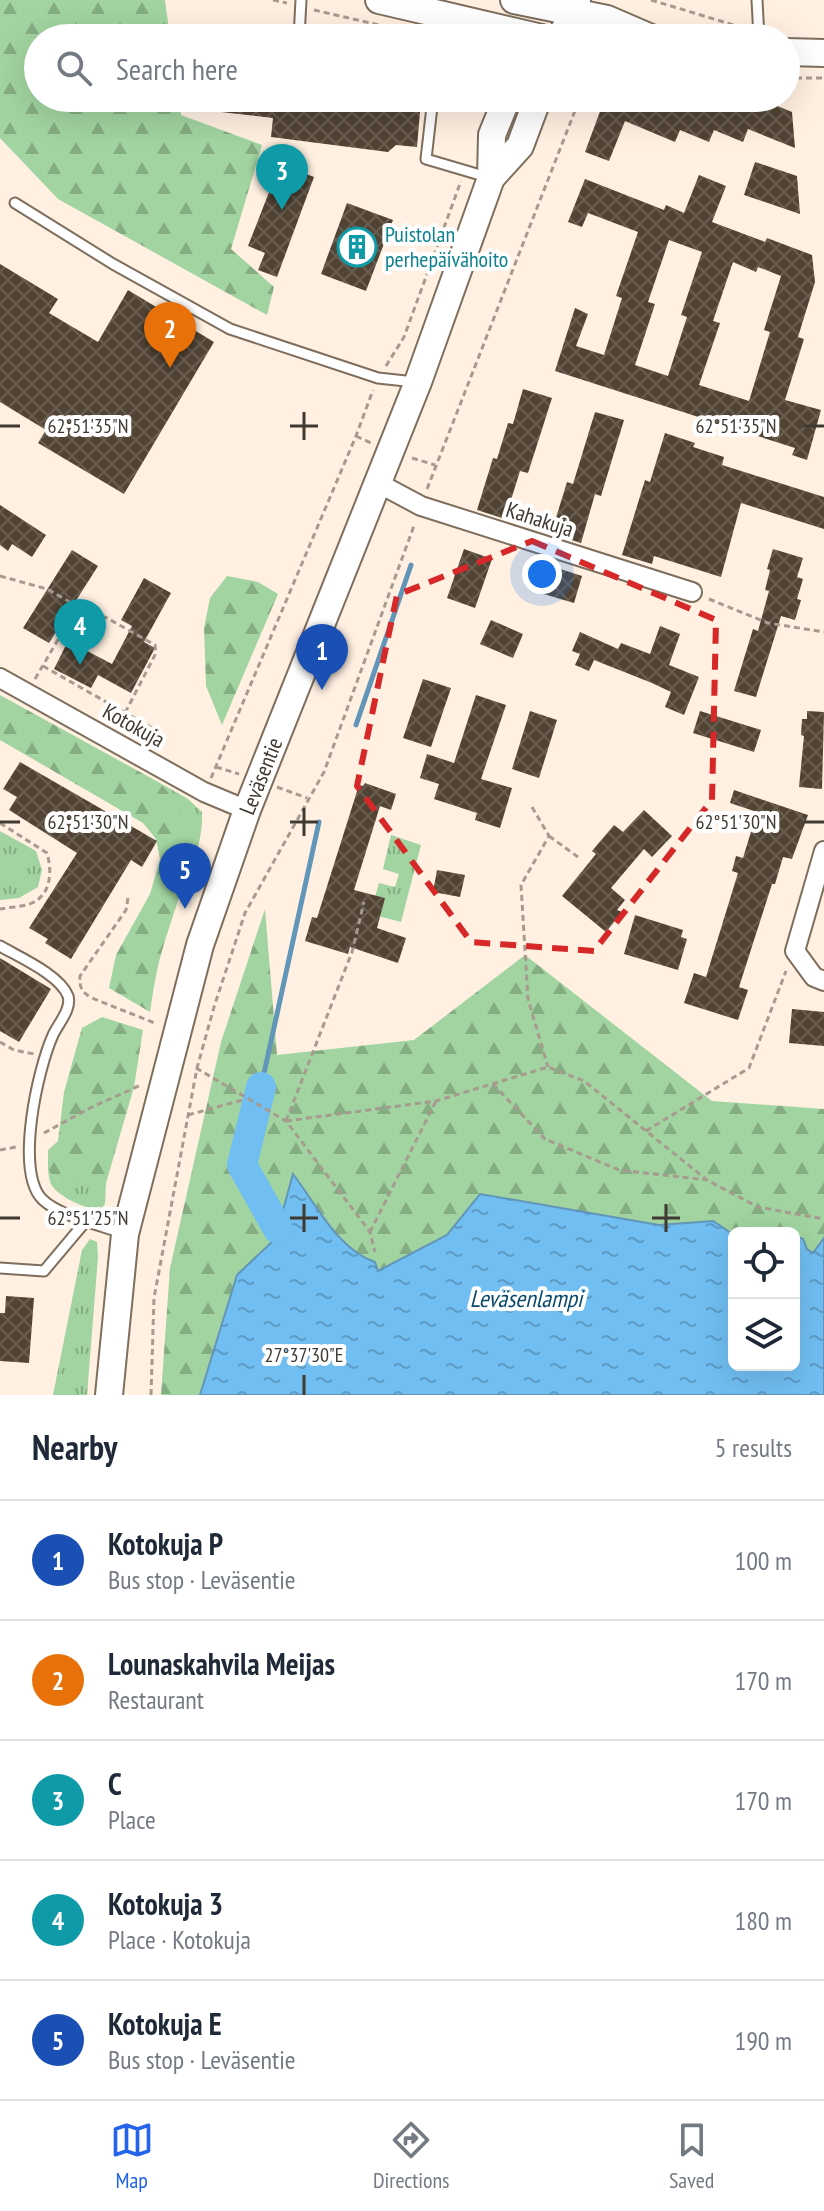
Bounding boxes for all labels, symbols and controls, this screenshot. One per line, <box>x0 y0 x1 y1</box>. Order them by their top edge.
search box <box>24 24 800 112</box>
icon: search <box>52 46 96 90</box>
text: Search here <box>116 49 238 88</box>
pin: 3 <box>256 144 308 210</box>
place label: Puistolan perhepäivähoito <box>385 220 508 273</box>
building icon: Puistolan perhepäivähoito <box>336 226 378 268</box>
pin: 2 <box>144 302 196 368</box>
text: 62°51'35"N <box>48 413 128 439</box>
text: 62°51'35"N <box>696 413 776 439</box>
street label: Kahakuja <box>503 495 577 543</box>
your location <box>522 554 562 594</box>
pin: 4 <box>54 599 106 665</box>
pin: 1 <box>296 624 348 690</box>
street label: Kotokuja <box>98 697 170 753</box>
street label: Leväsentie <box>233 733 289 818</box>
text: 62°51'30"N <box>48 809 128 835</box>
text: 62°51'30"N <box>696 809 776 835</box>
pin: 5 <box>159 843 211 909</box>
text: 62°51'25"N <box>48 1205 128 1231</box>
map controls <box>728 1227 800 1371</box>
button: locate <box>728 1227 800 1299</box>
water label: Leväsenlampi <box>470 1283 585 1314</box>
button: layers <box>728 1299 800 1371</box>
text: 27°37'30"E <box>265 1342 343 1368</box>
text: Nearby <box>32 1425 117 1469</box>
text: 5 results <box>715 1431 792 1464</box>
text: Kotokuja P <box>108 1524 223 1563</box>
text: 1 <box>52 1544 64 1577</box>
text: 100 m <box>734 1544 792 1577</box>
text: Bus stop · Leväsentie <box>108 1563 296 1596</box>
text: Lounaskahvila Meijas <box>108 1644 335 1683</box>
text: 2 <box>52 1664 64 1697</box>
text: 170 m <box>734 1664 792 1697</box>
text: Restaurant <box>108 1683 204 1716</box>
text: C <box>108 1764 122 1803</box>
text: 3 <box>52 1784 64 1817</box>
text: 170 m <box>734 1784 792 1817</box>
text: Place <box>108 1803 156 1836</box>
text: Kotokuja 3 <box>108 1884 223 1923</box>
text: 4 <box>52 1904 64 1937</box>
text: 180 m <box>734 1904 792 1937</box>
text: Place · Kotokuja <box>108 1923 251 1956</box>
text: Kotokuja E <box>108 2004 222 2043</box>
text: 5 <box>52 2024 64 2057</box>
text: 190 m <box>734 2024 792 2057</box>
text: Bus stop · Leväsentie <box>108 2043 296 2076</box>
tab: Map <box>110 2118 154 2194</box>
tab: Directions <box>373 2118 450 2194</box>
tab: Saved <box>669 2118 714 2194</box>

